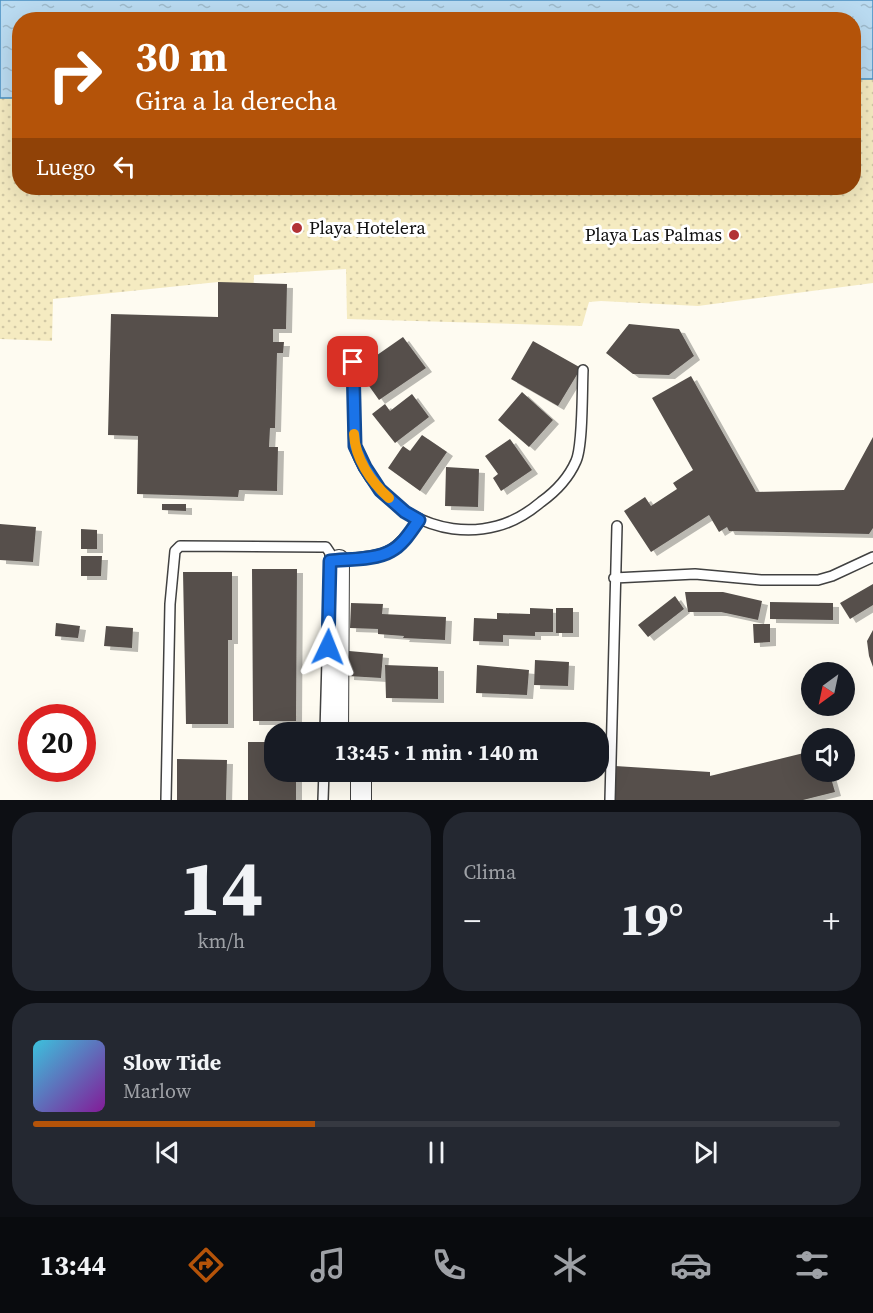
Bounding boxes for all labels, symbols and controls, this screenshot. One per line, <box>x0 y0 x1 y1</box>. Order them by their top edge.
text: 30 m <box>135 27 228 85</box>
icon: right <box>36 36 114 114</box>
text: Gira a la derecha <box>135 82 337 119</box>
icon: left <box>108 150 141 183</box>
text: Luego <box>36 152 96 182</box>
place label: Playa Hotelera <box>309 215 426 240</box>
marker: Playa Hotelera <box>290 221 304 235</box>
place label: Playa Las Palmas <box>585 222 722 247</box>
marker: Playa Las Palmas <box>727 228 741 242</box>
pin <box>327 336 378 387</box>
icon: arrive <box>336 345 369 378</box>
position arrow <box>296 615 360 679</box>
north arrow <box>801 662 855 716</box>
map controls <box>801 662 855 782</box>
speed limit sign: 20 <box>18 704 96 782</box>
button: sound <box>801 728 855 782</box>
text: 13:45 · 1 min · 140 m <box>335 737 538 767</box>
text: 14 <box>179 834 264 941</box>
text: Clima <box>464 858 516 886</box>
text: 19° <box>620 888 684 950</box>
text: − <box>464 898 481 943</box>
text: + <box>822 898 840 943</box>
text: km/h <box>197 927 245 955</box>
text: Slow Tide <box>123 1047 221 1077</box>
text: Marlow <box>123 1077 191 1105</box>
icon: previous <box>151 1136 184 1169</box>
icon: pause <box>420 1136 453 1169</box>
icon: next <box>689 1136 722 1169</box>
icon: directions <box>185 1244 227 1286</box>
icon: music <box>307 1244 349 1286</box>
icon: phone <box>428 1244 470 1286</box>
icon: climate <box>549 1244 591 1286</box>
icon: car <box>670 1244 712 1286</box>
icon: filters <box>791 1244 833 1286</box>
text: 13:44 <box>40 1247 106 1284</box>

